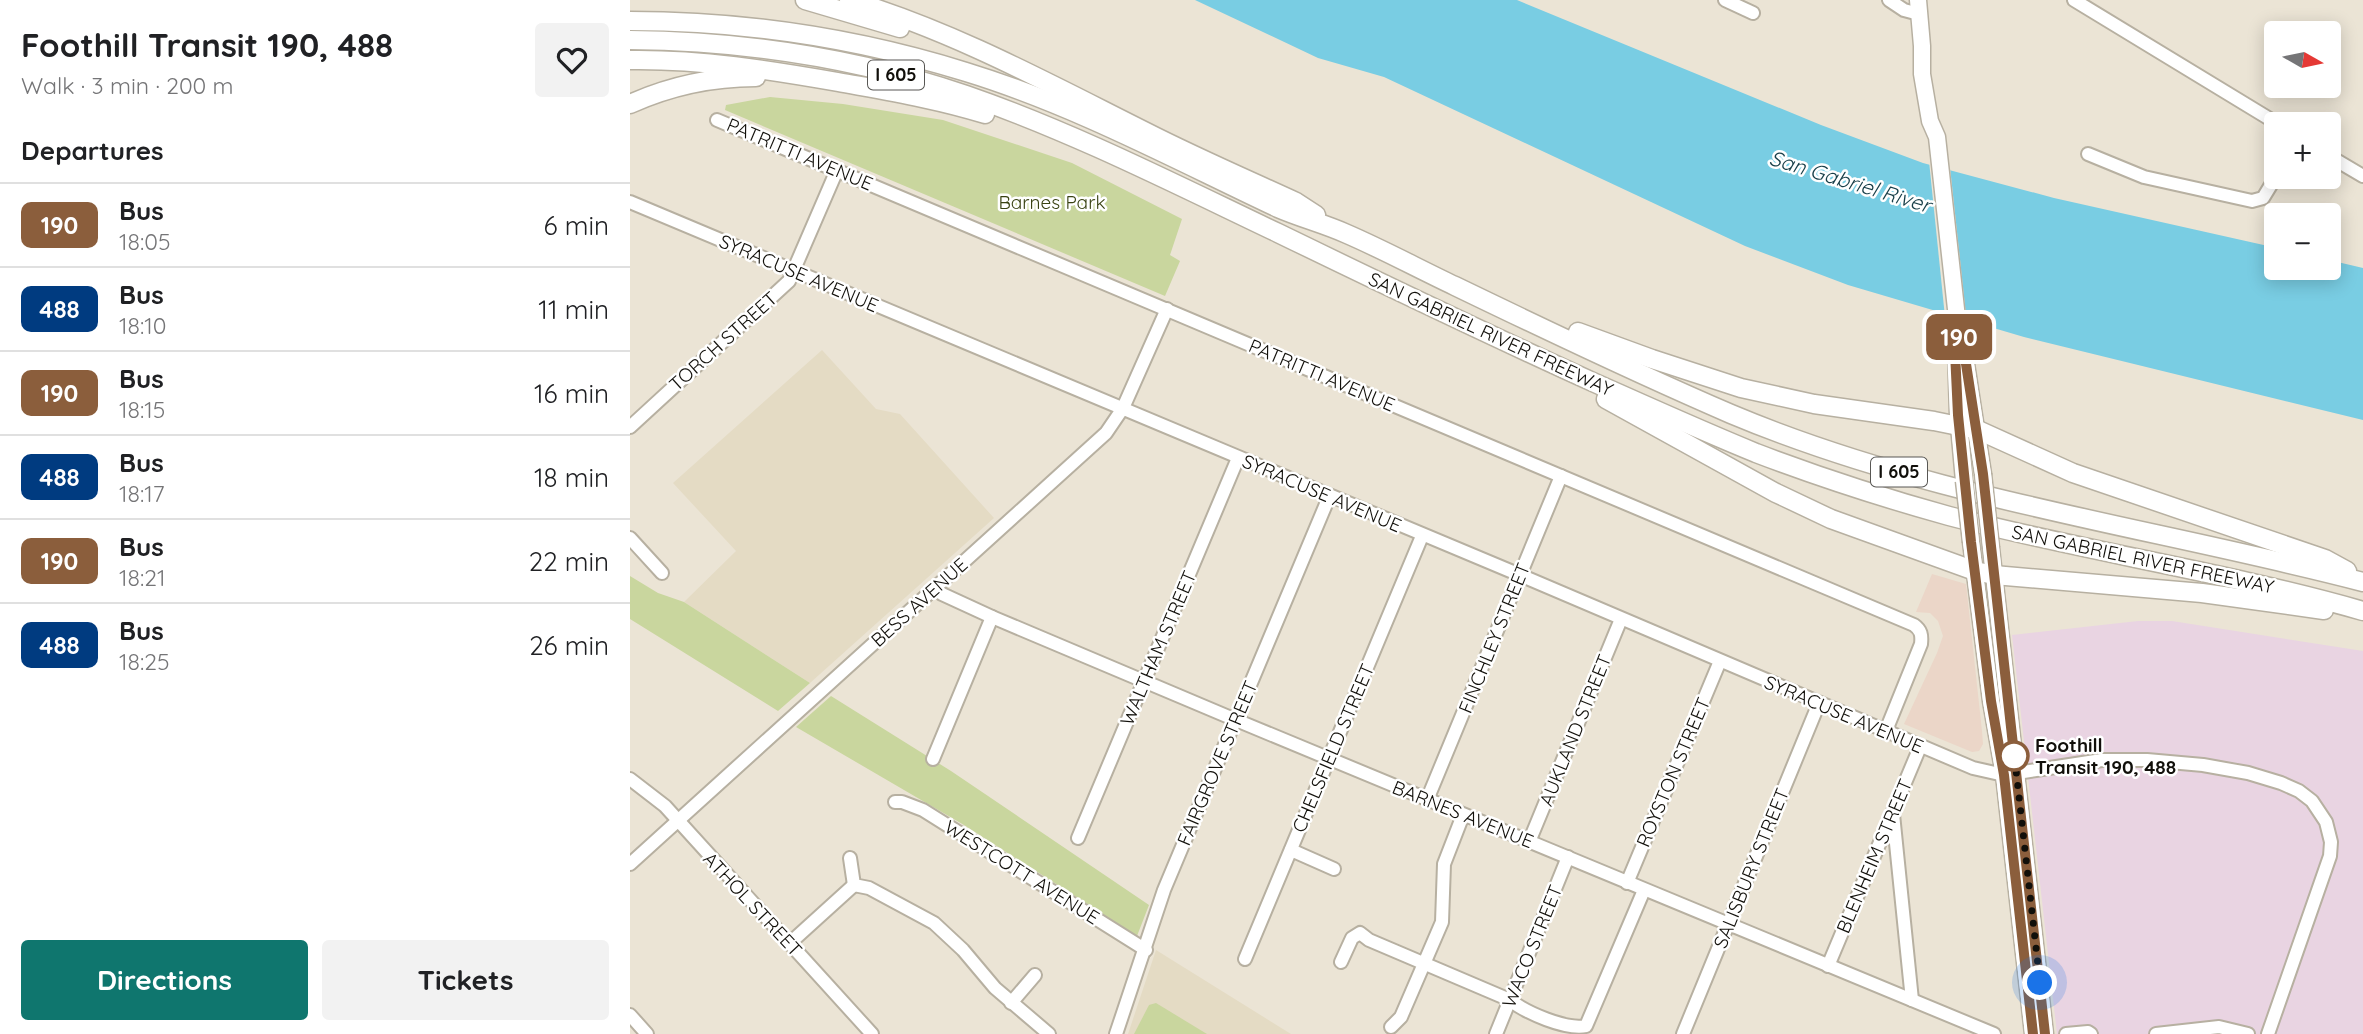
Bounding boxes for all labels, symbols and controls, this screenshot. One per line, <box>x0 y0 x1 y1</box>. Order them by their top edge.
north arrow <box>2264 21 2342 98</box>
map controls <box>2264 21 2341 280</box>
button: heart <box>535 23 609 97</box>
text: Foothill Transit 190, 488 <box>21 24 393 65</box>
road number: I 605 <box>868 60 924 90</box>
text: Walk · 3 min · 200 m <box>21 71 234 100</box>
street label: PATRITTI AVENUE <box>723 112 877 196</box>
button: + <box>2264 112 2341 189</box>
text: Departures <box>21 134 164 167</box>
water label: San Gabriel River <box>1767 144 1937 219</box>
park label: Barnes Park <box>998 190 1106 214</box>
text: Bus <box>119 194 164 227</box>
button: − <box>2264 203 2341 280</box>
text: 6 min <box>544 209 609 242</box>
text: 190 <box>41 210 78 240</box>
text: 18:05 <box>119 227 170 256</box>
street label: SYRACUSE AVENUE <box>716 229 882 317</box>
street label: SAN GABRIEL RIVER FREEWAY <box>1365 267 1618 402</box>
text: Bus <box>119 278 164 311</box>
street label: TORCH STREET <box>664 286 782 396</box>
text: 11 min <box>538 293 609 326</box>
text: 488 <box>39 294 80 324</box>
text: 18:10 <box>119 311 166 340</box>
line badge: 190 <box>1919 314 1999 360</box>
text: 190 <box>1940 322 1978 352</box>
street label: PATRITTI AVENUE <box>1245 333 1399 417</box>
text: Bus <box>119 362 164 395</box>
text: 16 min <box>534 377 609 410</box>
text: 190 <box>41 378 78 408</box>
text: 18:15 <box>119 395 165 424</box>
text: Bus <box>119 446 164 479</box>
street label: SYRACUSE AVENUE <box>1239 449 1405 537</box>
road number: I 605 <box>1871 458 1927 486</box>
text: 18 min <box>534 461 609 494</box>
text: 488 <box>39 462 80 492</box>
text: 18:17 <box>119 479 165 508</box>
street label: SAN GABRIEL RIVER FREEWAY <box>2010 519 2277 599</box>
text: Bus <box>119 530 164 563</box>
text: 22 min <box>529 545 609 578</box>
text: 190 <box>41 546 78 576</box>
street label: BESS AVENUE <box>866 552 972 652</box>
street label: FINCHLEY STREET <box>1453 559 1535 717</box>
text: 18:21 <box>119 563 165 592</box>
street label: WALTHAM STREET <box>1115 567 1201 729</box>
text: Bus <box>119 614 164 647</box>
text: 26 min <box>529 629 609 662</box>
text: 488 <box>39 630 80 660</box>
text: 18:25 <box>119 647 170 676</box>
street label: AUKLAND STREET <box>1534 651 1616 809</box>
street label: CHELSFIELD STREET <box>1287 660 1379 836</box>
street label: SYRACUSE AVENUE <box>1761 670 1927 758</box>
street label: FAIRGROVE STREET <box>1171 677 1263 849</box>
street label: ROYSTON STREET <box>1631 694 1715 850</box>
place label: Foothill Transit 190, 488 <box>2035 733 2176 779</box>
marker: Foothill Transit 190, 488 <box>1999 741 2029 771</box>
street label: BARNES AVENUE <box>1389 775 1537 853</box>
street label: BLENHEIM STREET <box>1831 775 1917 937</box>
street label: SALISBURY STREET <box>1708 784 1794 952</box>
street label: WESTCOTT AVENUE <box>940 815 1104 929</box>
street label: ATHOL STREET <box>698 847 808 961</box>
street label: WACO STREET <box>1496 881 1568 1011</box>
button: Directions <box>21 940 308 1020</box>
button: Tickets <box>322 940 609 1020</box>
your location <box>2022 965 2057 1000</box>

